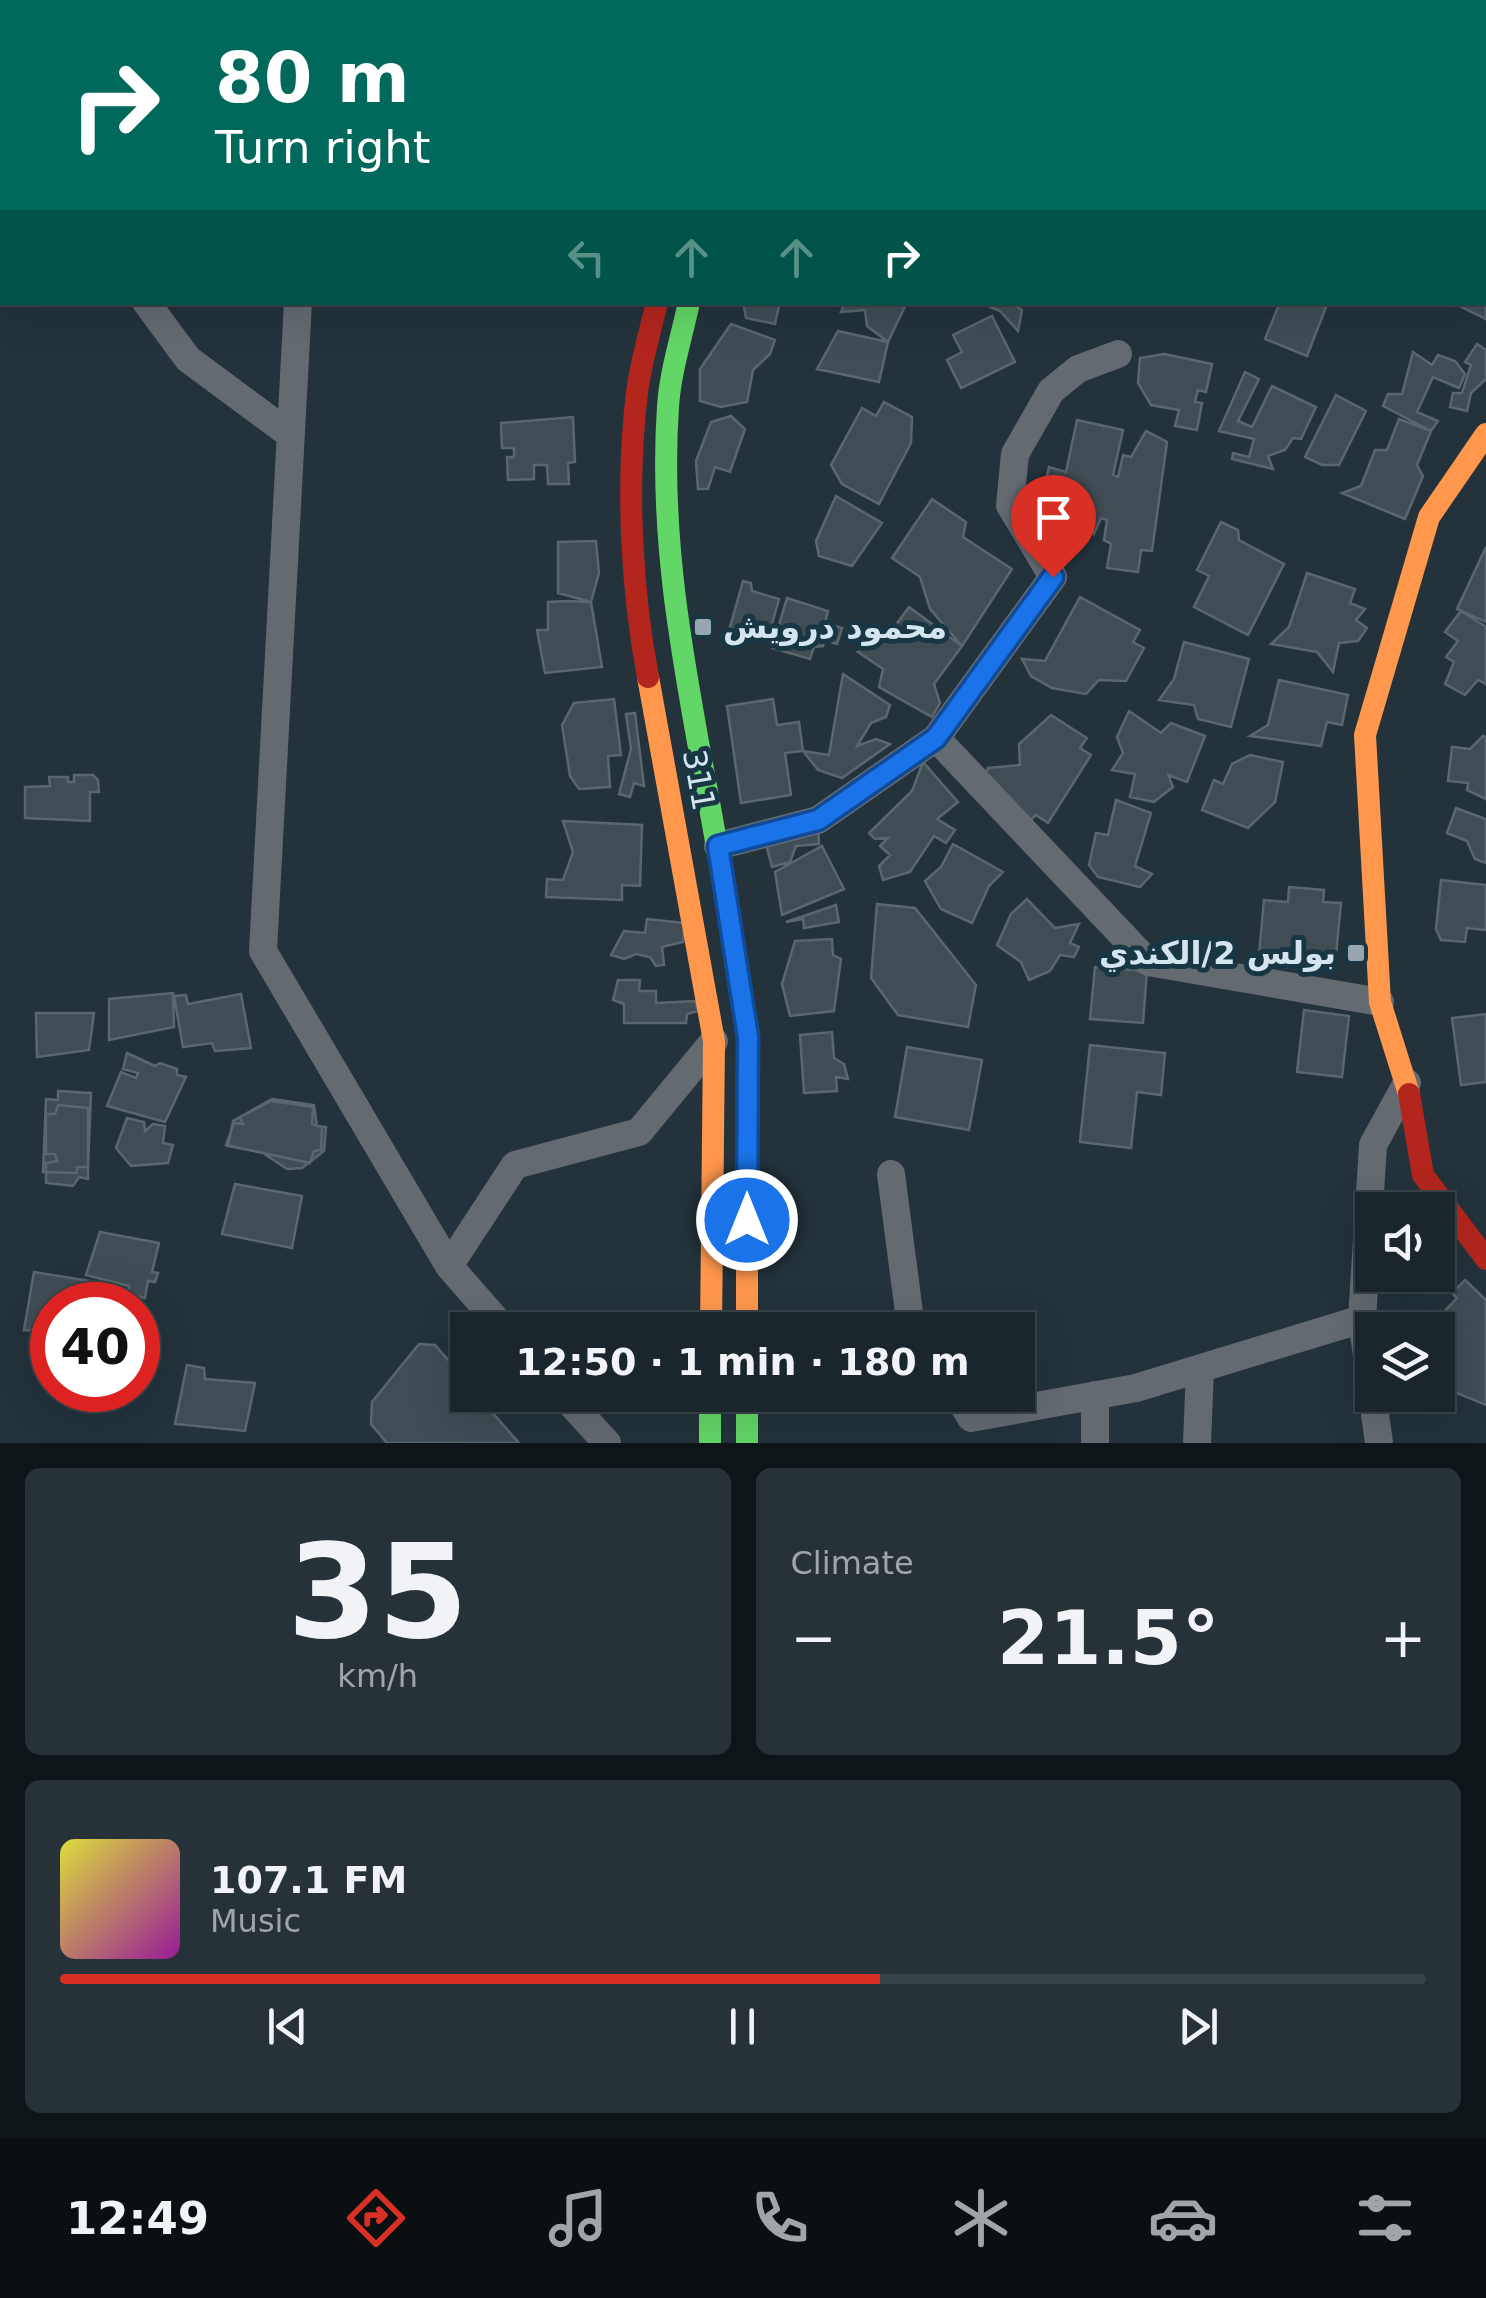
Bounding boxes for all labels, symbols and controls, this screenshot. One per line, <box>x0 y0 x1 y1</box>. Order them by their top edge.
text: 80 m <box>215 37 410 119</box>
icon: right <box>50 40 180 170</box>
text: Turn right <box>215 121 430 174</box>
icon: left <box>559 230 614 285</box>
icon: ahead <box>664 230 719 285</box>
icon: ahead <box>769 230 824 285</box>
icon: right <box>874 230 929 285</box>
pin <box>1011 475 1096 578</box>
icon: arrive <box>1026 490 1081 545</box>
place label: محمود درويش <box>723 608 947 646</box>
marker: محمود درويش <box>692 616 714 638</box>
street label: 311 <box>675 747 723 813</box>
place label: بولس 2/الكندي <box>1099 934 1336 972</box>
marker: بولس 2/الكندي <box>1345 942 1367 964</box>
position arrow <box>695 1168 799 1272</box>
map controls <box>1355 1192 1455 1412</box>
button: sound <box>1355 1192 1455 1292</box>
speed limit sign: 40 <box>30 1282 160 1412</box>
button: layers <box>1355 1312 1455 1412</box>
text: 12:50 · 1 min · 180 m <box>515 1340 970 1384</box>
text: 35 <box>287 1516 468 1668</box>
text: Climate <box>791 1544 914 1582</box>
text: 21.5° <box>997 1594 1220 1682</box>
text: − <box>791 1606 837 1670</box>
text: + <box>1380 1606 1426 1670</box>
text: km/h <box>337 1657 418 1695</box>
text: 107.1 FM <box>210 1858 407 1902</box>
text: Music <box>210 1902 301 1940</box>
icon: previous <box>260 1999 315 2054</box>
icon: pause <box>715 1999 770 2054</box>
icon: next <box>1171 1999 1226 2054</box>
icon: directions <box>341 2183 411 2253</box>
icon: music <box>543 2183 613 2253</box>
icon: phone <box>745 2183 815 2253</box>
icon: climate <box>946 2183 1016 2253</box>
icon: car <box>1148 2183 1218 2253</box>
icon: filters <box>1350 2183 1420 2253</box>
text: 12:49 <box>66 2192 209 2245</box>

